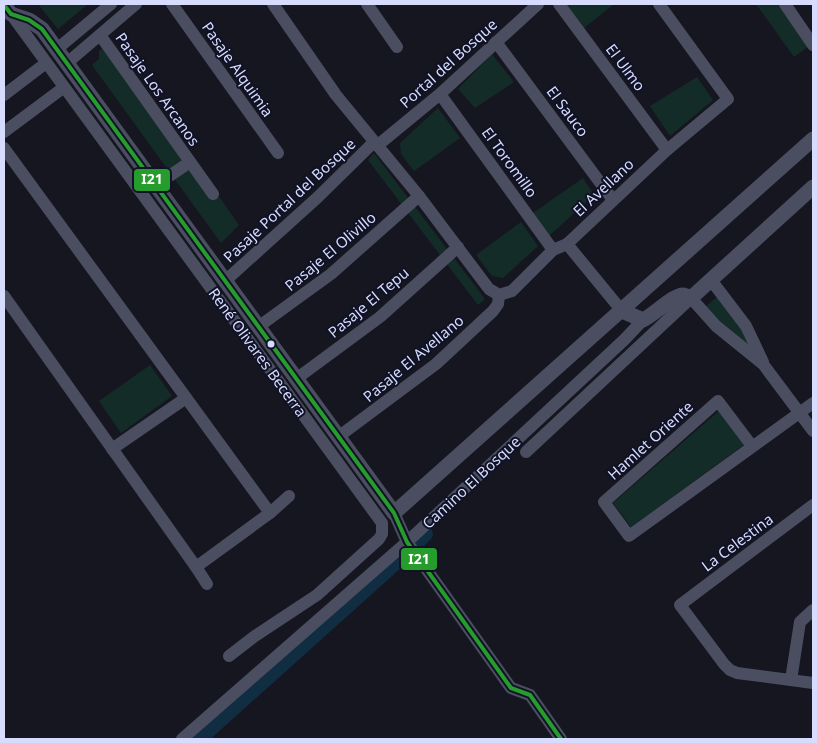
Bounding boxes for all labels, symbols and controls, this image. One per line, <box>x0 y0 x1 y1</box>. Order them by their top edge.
street label: Portal del Bosque <box>395 14 501 112</box>
street label: Pasaje Alquimia <box>198 18 278 120</box>
street label: Pasaje Los Arcanos <box>111 28 205 150</box>
street label: El Ulmo <box>602 39 650 95</box>
street label: El Sauco <box>542 82 594 140</box>
street label: El Toromillo <box>478 123 542 201</box>
street label: Pasaje Portal del Bosque <box>219 133 359 267</box>
street label: El Avellano <box>568 154 638 220</box>
line badge: I21 <box>133 168 171 192</box>
text: I21 <box>141 169 163 188</box>
street label: Pasaje El Olivillo <box>280 207 380 295</box>
street label: Pasaje El Tepu <box>323 262 413 342</box>
street label: René Olivares Becerra <box>204 284 312 420</box>
street label: Pasaje El Avellano <box>358 310 468 406</box>
unlabelled marker <box>266 339 276 349</box>
street label: Hamlet Oriente <box>603 396 697 484</box>
street label: Camino El Bosque <box>418 431 524 533</box>
street label: La Celestina <box>697 509 777 575</box>
line badge: I21 <box>400 547 438 571</box>
text: I21 <box>408 549 430 568</box>

